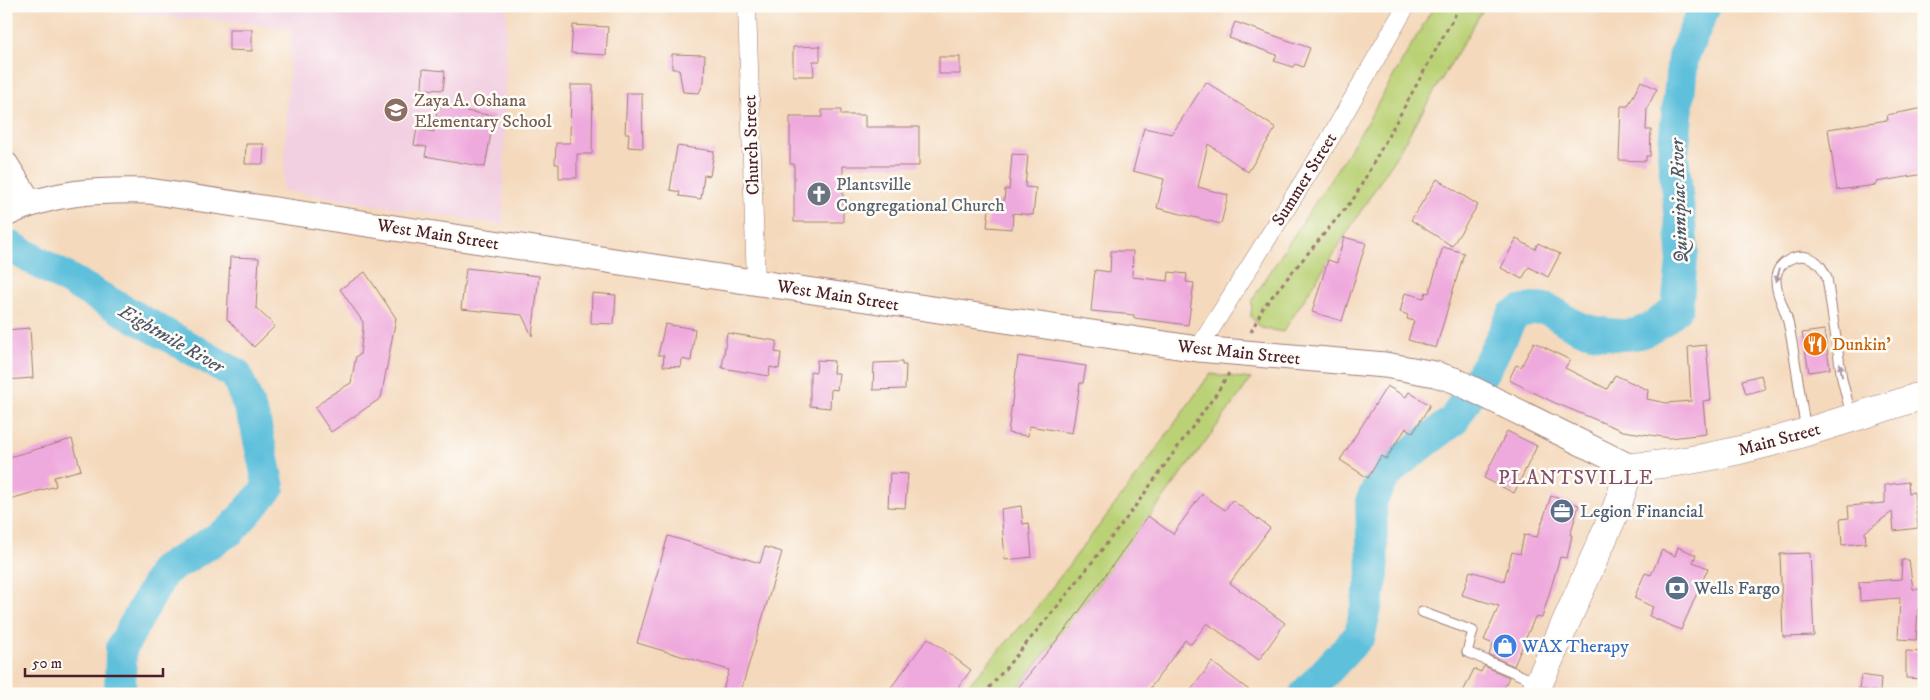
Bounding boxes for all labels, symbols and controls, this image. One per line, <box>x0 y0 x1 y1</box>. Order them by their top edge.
place label: Zaya A. Oshana Elementary School <box>414 90 552 133</box>
street label: Church Street <box>739 94 765 195</box>
school or university icon: Zaya A. Oshana Elementary School <box>383 97 409 123</box>
street label: Summer Street <box>1268 129 1342 230</box>
water label: Quinnipiac River <box>1666 136 1694 264</box>
place label: Plantsville Congregational Church <box>836 174 1005 217</box>
church icon: Plantsville Congregational Church <box>806 181 832 207</box>
street label: West Main Street <box>374 214 501 256</box>
one-way arrow <box>1774 267 1782 283</box>
street label: West Main Street <box>774 275 901 317</box>
water label: Eightmile River <box>114 300 230 380</box>
restaurant icon: Dunkin' <box>1802 331 1828 357</box>
place label: Dunkin' <box>1832 334 1891 356</box>
street label: West Main Street <box>1175 336 1302 370</box>
one-way arrow <box>1836 362 1844 378</box>
street label: Main Street <box>1736 418 1823 462</box>
district label: PLANTSVILLE <box>1498 466 1654 491</box>
office icon: Legion Financial <box>1549 498 1575 524</box>
place label: Legion Financial <box>1580 501 1704 523</box>
bank icon: Wells Fargo <box>1664 575 1690 601</box>
place label: Wells Fargo <box>1693 578 1780 600</box>
shop icon: WAX Therapy <box>1492 633 1518 659</box>
place label: WAX Therapy <box>1521 636 1629 658</box>
scale bar <box>25 645 162 677</box>
text: 50 m <box>32 654 62 673</box>

